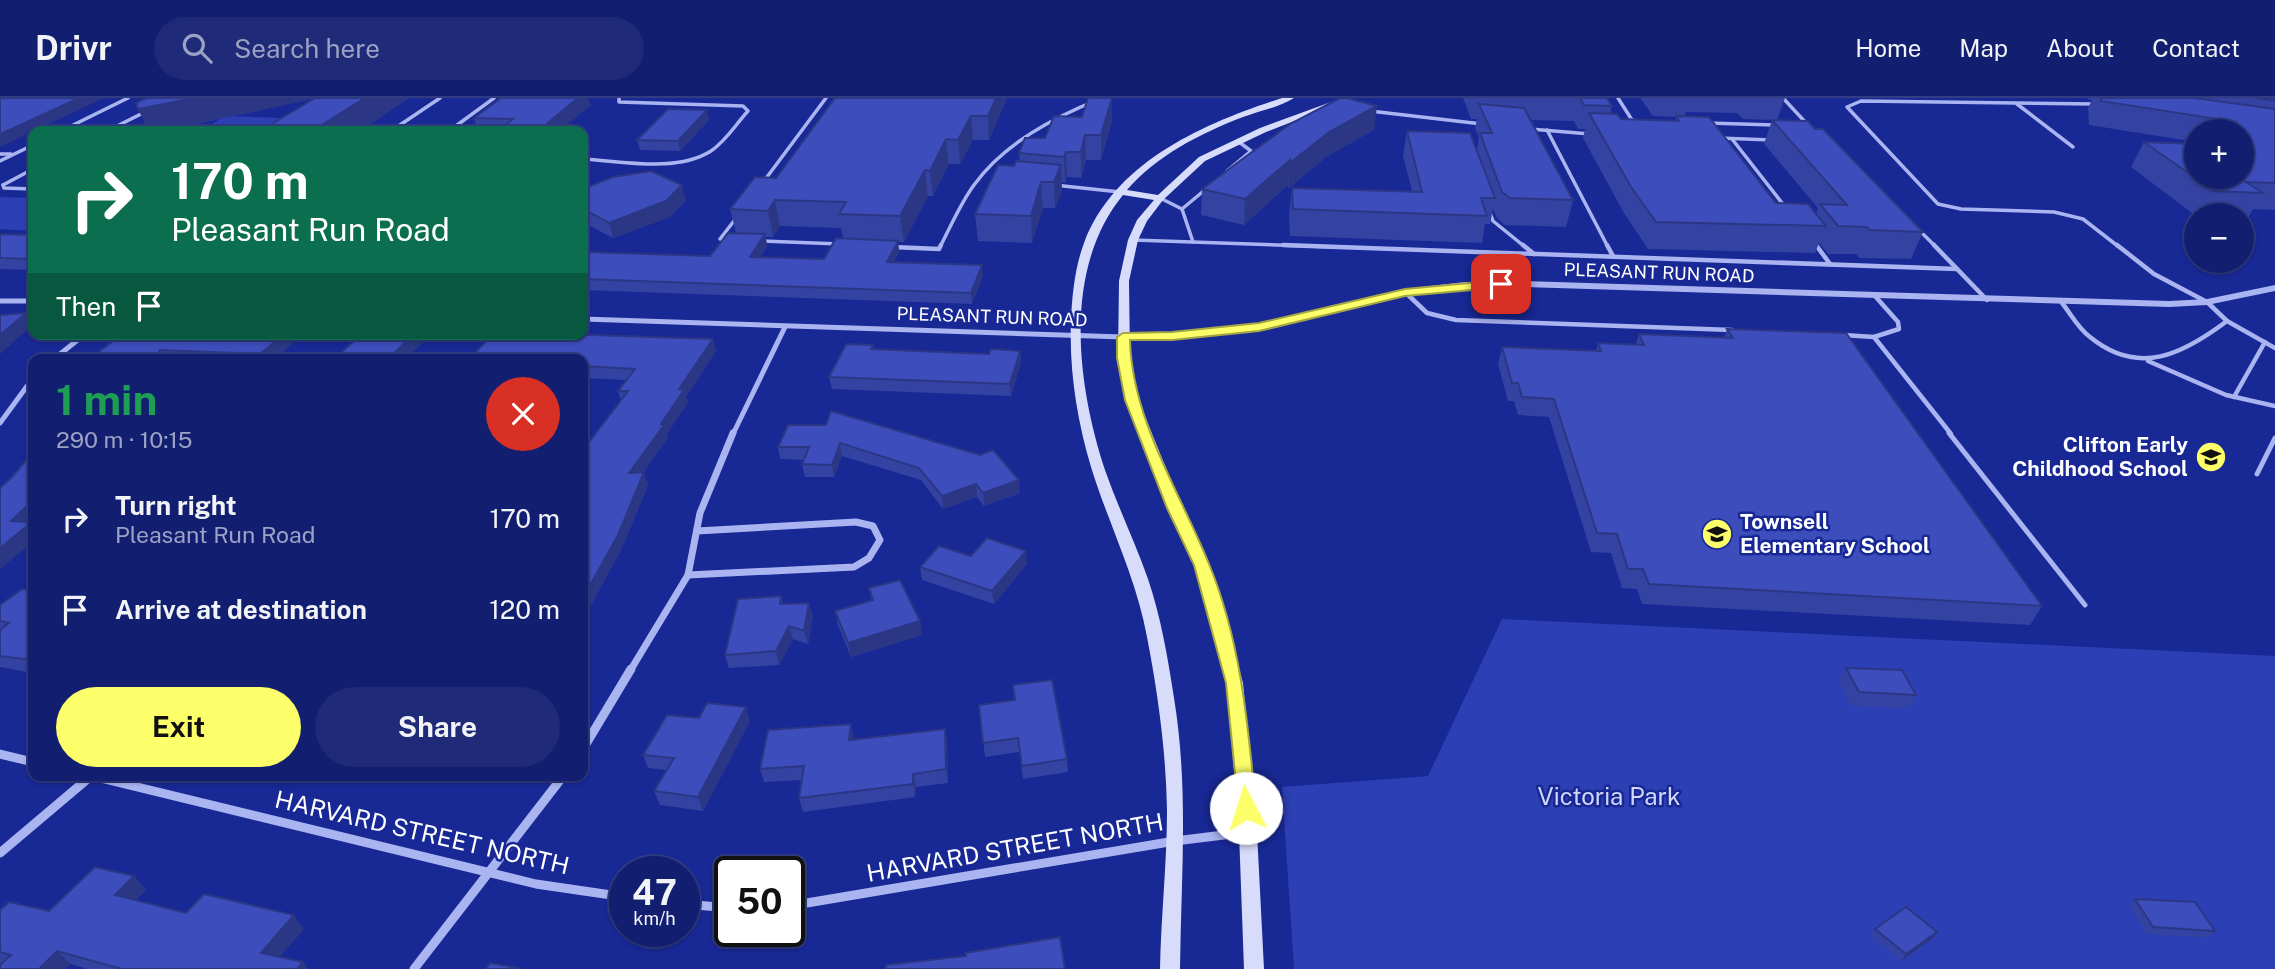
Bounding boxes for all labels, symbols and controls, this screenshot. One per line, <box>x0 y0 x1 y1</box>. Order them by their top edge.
search box <box>154 17 644 80</box>
text: Drivr <box>35 29 112 67</box>
icon: search <box>178 29 216 67</box>
text: Search here <box>234 33 380 64</box>
text: Home <box>1855 34 1921 62</box>
text: Map <box>1959 34 2008 62</box>
text: About <box>2046 34 2114 62</box>
text: Contact <box>2152 34 2240 62</box>
map controls <box>2184 119 2254 273</box>
button: + <box>2184 119 2254 189</box>
text: 170 m <box>171 152 309 210</box>
icon: right <box>56 154 147 245</box>
button: − <box>2184 203 2254 273</box>
text: Pleasant Run Road <box>171 211 450 248</box>
pin <box>1471 254 1531 314</box>
street label: PLEASANT RUN ROAD <box>1563 259 1755 286</box>
icon: arrive <box>1482 265 1520 303</box>
icon: arrive <box>130 287 168 325</box>
text: Then <box>56 291 116 322</box>
street label: PLEASANT RUN ROAD <box>896 303 1088 330</box>
text: 1 min <box>56 375 157 424</box>
button: close <box>486 377 560 451</box>
text: 290 m · 10:15 <box>56 426 193 453</box>
place label: Clifton Early Childhood School <box>2012 432 2188 481</box>
school or university icon: Clifton Early Childhood School <box>2194 440 2228 474</box>
text: Turn right <box>115 490 237 521</box>
icon: right <box>56 500 94 538</box>
text: 170 m <box>490 503 560 534</box>
place label: Townsell Elementary School <box>1740 509 1930 558</box>
school or university icon: Townsell Elementary School <box>1700 517 1734 551</box>
text: Pleasant Run Road <box>115 521 315 548</box>
icon: arrive <box>56 591 94 629</box>
text: Arrive at destination <box>115 594 367 625</box>
text: 120 m <box>489 594 560 625</box>
button: Exit <box>56 687 301 767</box>
button: Share <box>315 687 560 767</box>
position arrow <box>1209 771 1283 845</box>
park label: Victoria Park <box>1538 782 1680 810</box>
street label: HARVARD STREET NORTH <box>272 785 572 880</box>
street label: HARVARD STREET NORTH <box>864 807 1166 887</box>
speed limit sign: 50 <box>714 856 805 947</box>
text: 47 <box>632 872 677 913</box>
text: km/h <box>633 908 676 929</box>

